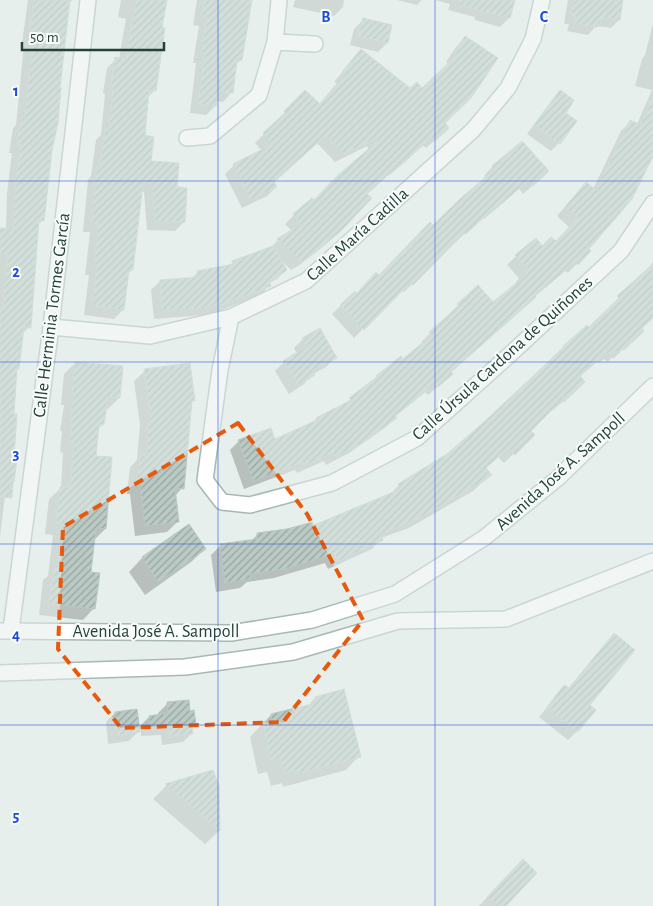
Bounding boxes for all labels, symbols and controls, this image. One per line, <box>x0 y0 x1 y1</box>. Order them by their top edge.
text: B <box>321 9 331 25</box>
text: C <box>540 9 549 25</box>
scale bar <box>22 20 165 52</box>
text: 50 m <box>30 30 59 45</box>
text: 1 <box>13 83 19 99</box>
street label: Calle María Cadilla <box>303 185 412 285</box>
street label: Calle Herminia Tormes García <box>30 212 73 419</box>
text: 2 <box>12 264 20 280</box>
street label: Calle Úrsula Cardona de Quiñones <box>407 271 596 444</box>
street label: Avenida José A. Sampoll <box>493 409 629 534</box>
text: 3 <box>13 446 20 462</box>
street label: Avenida José A. Sampoll <box>72 623 240 641</box>
text: 4 <box>12 627 20 643</box>
text: 5 <box>13 808 20 824</box>

